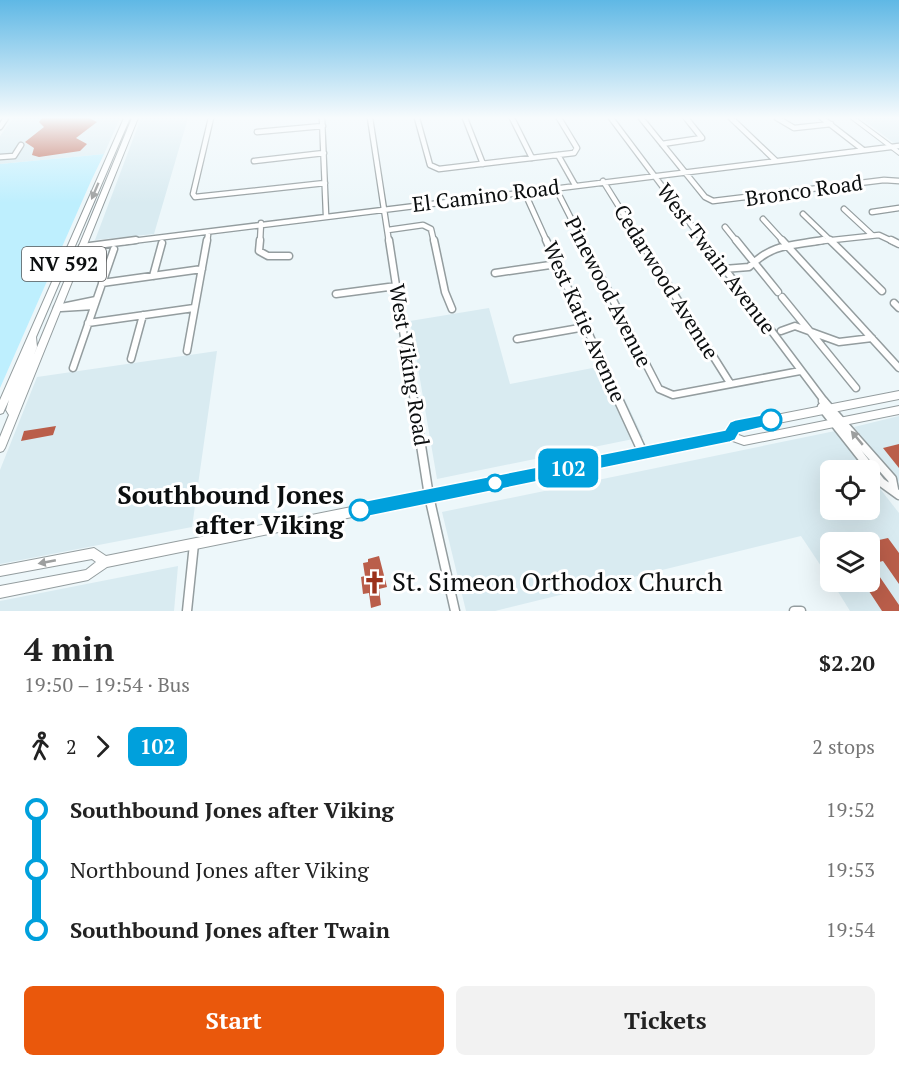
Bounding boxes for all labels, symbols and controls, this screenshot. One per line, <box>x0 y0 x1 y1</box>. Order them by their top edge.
street label: Bronco Road <box>743 168 865 212</box>
street label: El Camino Road <box>411 172 562 218</box>
street label: West Twain Avenue <box>651 177 783 339</box>
one-way arrow <box>90 182 100 200</box>
street label: Cedarwood Avenue <box>608 199 726 364</box>
street label: Pinewood Avenue <box>559 212 659 372</box>
street label: West Katie Avenue <box>537 237 633 406</box>
road number: NV 592 <box>22 247 106 281</box>
street label: West Viking Road <box>383 282 437 448</box>
unlabelled marker <box>760 409 782 431</box>
one-way arrow <box>851 430 864 446</box>
line badge: 102 <box>534 448 602 488</box>
text: 102 <box>550 454 586 482</box>
map controls <box>820 460 880 592</box>
button: locate <box>820 460 880 520</box>
unlabelled marker <box>486 474 504 492</box>
place label: Southbound Jones after Viking <box>117 477 345 541</box>
marker: Southbound Jones after Viking <box>349 499 371 521</box>
button: layers <box>820 532 880 592</box>
one-way arrow <box>37 558 56 567</box>
place label: St. Simeon Orthodox Church <box>392 564 723 598</box>
church icon: St. Simeon Orthodox Church <box>361 569 387 595</box>
text: 4 min <box>24 627 114 670</box>
text: $2.20 <box>819 648 875 677</box>
text: 19:50 – 19:54 · Bus <box>24 671 190 698</box>
icon: walk <box>24 730 57 763</box>
icon: forward <box>86 730 119 763</box>
text: 102 <box>140 732 175 760</box>
text: 2 <box>66 733 77 760</box>
text: 2 stops <box>812 733 875 760</box>
text: Southbound Jones after Viking <box>70 795 394 824</box>
text: 19:52 <box>826 796 875 823</box>
text: Northbound Jones after Viking <box>70 855 369 884</box>
text: 19:53 <box>826 856 875 883</box>
text: Southbound Jones after Twain <box>70 915 390 944</box>
text: 19:54 <box>826 916 875 943</box>
button: Start <box>24 986 444 1055</box>
button: Tickets <box>456 986 875 1055</box>

